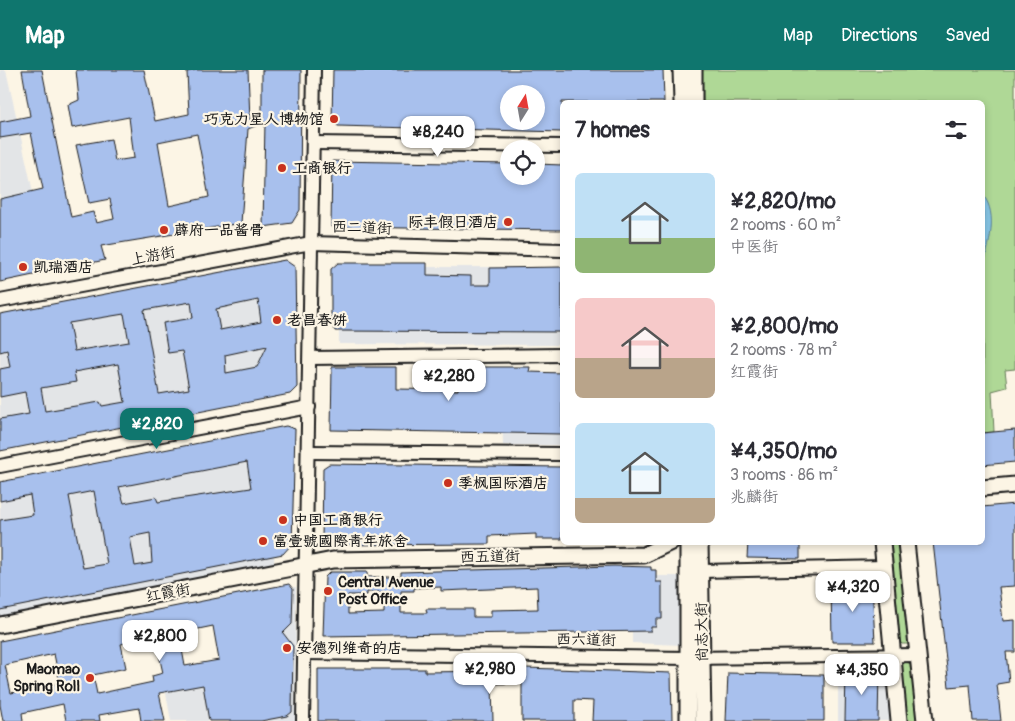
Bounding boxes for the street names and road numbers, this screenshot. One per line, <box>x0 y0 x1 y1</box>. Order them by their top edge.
street label: 西二道街 <box>332 217 392 239</box>
street label: 上游街 <box>129 242 177 270</box>
street label: 西五道街 <box>460 547 520 567</box>
street label: 红霞街 <box>144 579 192 607</box>
street label: 尚志大街 <box>692 602 712 662</box>
street label: 西六道街 <box>556 630 616 650</box>

